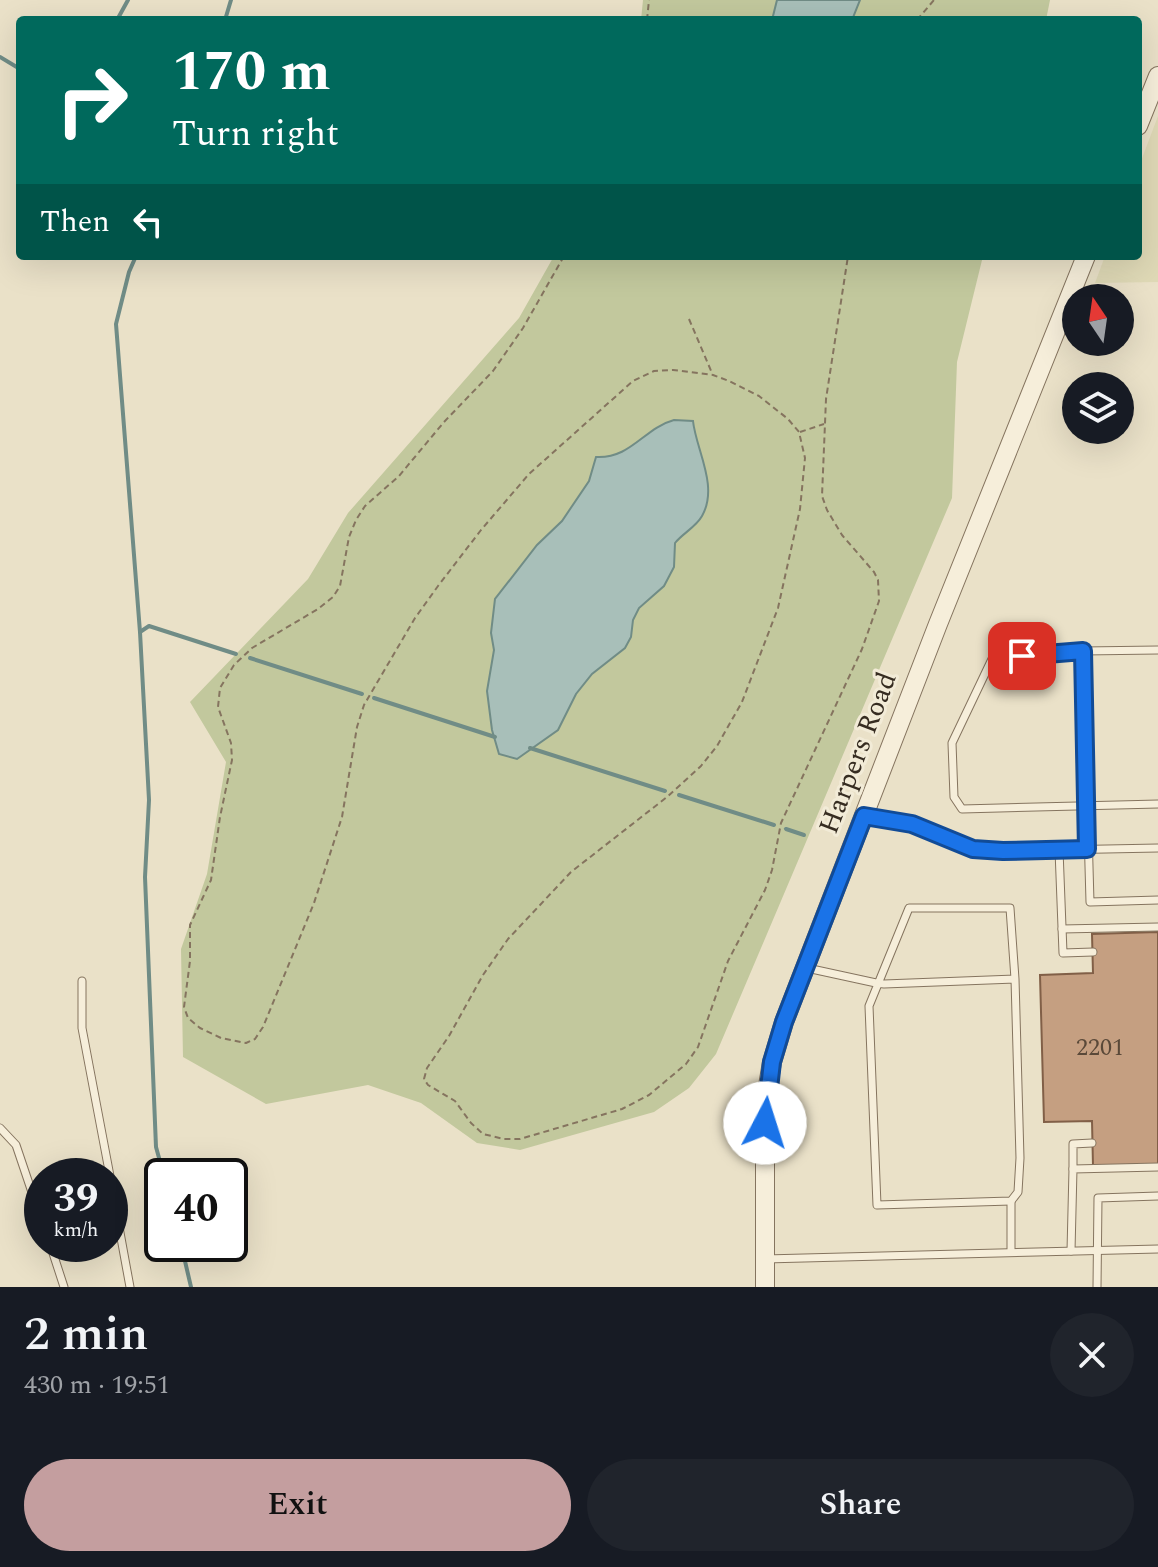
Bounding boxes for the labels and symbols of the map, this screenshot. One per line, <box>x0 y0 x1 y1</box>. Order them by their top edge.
north arrow <box>1062 284 1134 356</box>
pin <box>988 622 1056 690</box>
street label: Harpers Road <box>807 666 909 840</box>
house number: 2201 <box>1076 1030 1124 1066</box>
position arrow <box>723 1081 807 1165</box>
speed limit sign: 40 <box>144 1158 248 1262</box>

